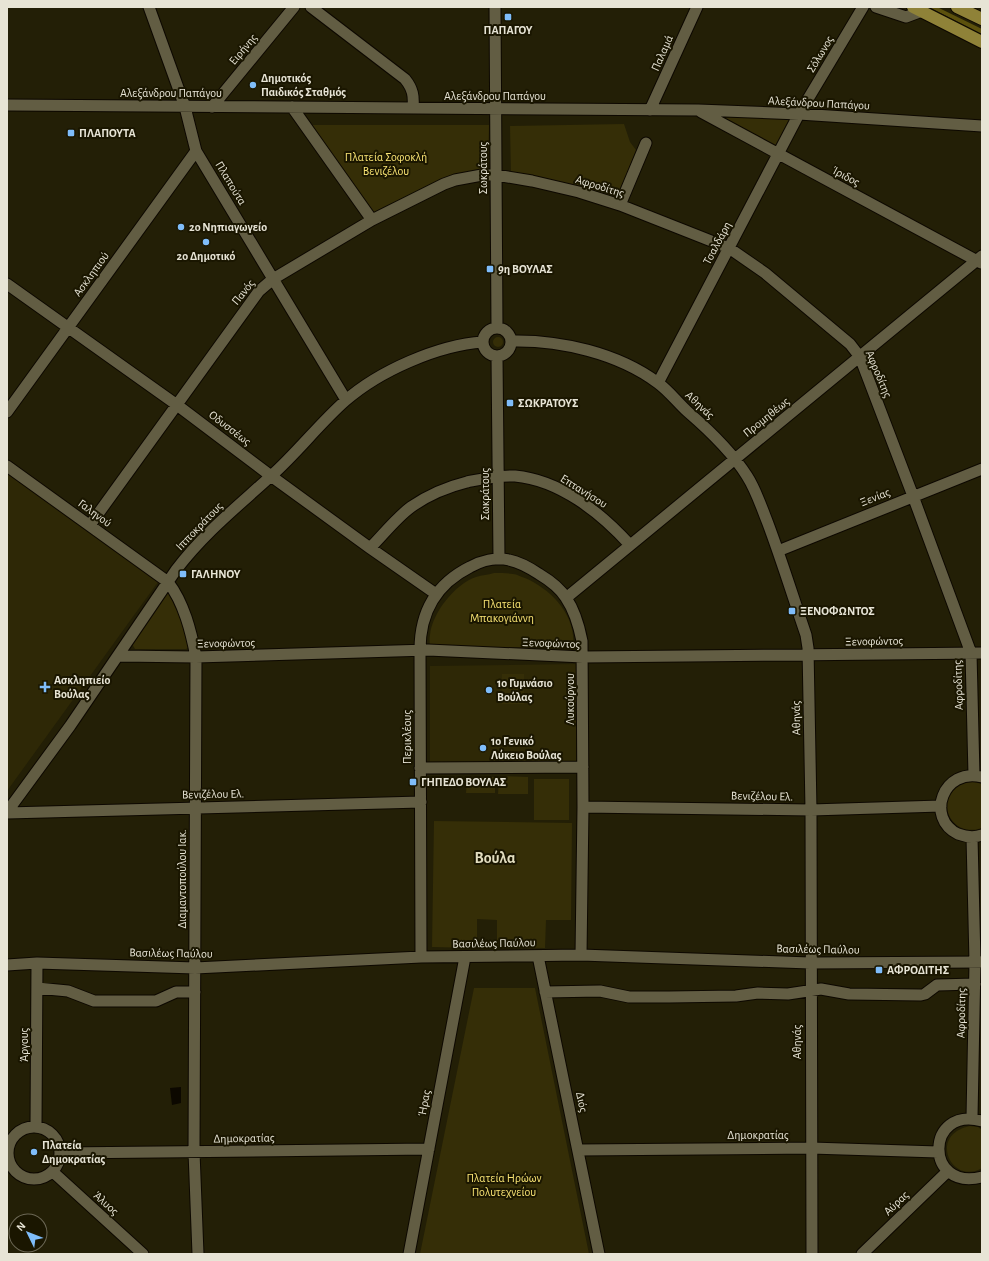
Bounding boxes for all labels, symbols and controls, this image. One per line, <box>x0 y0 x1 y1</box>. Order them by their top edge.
marker: ΠΑΠΑΓΟΥ <box>503 12 513 22</box>
place label: ΠΑΠΑΓΟΥ <box>483 24 533 36</box>
street label: Ειρήνης <box>227 31 260 67</box>
street label: Παλαμά <box>649 33 675 73</box>
street label: Σόλωνος <box>805 33 837 75</box>
place label: Δημοτικός Παιδικός Σταθμός <box>261 72 346 99</box>
marker: Δημοτικός Παιδικός Σταθμός <box>248 80 258 90</box>
street label: Αλεξάνδρου Παπάγου <box>120 87 222 100</box>
street label: Αλεξάνδρου Παπάγου <box>444 90 546 103</box>
street label: Αλεξάνδρου Παπάγου <box>768 94 870 113</box>
place label: ΠΛΑΠΟΥΤΑ <box>79 127 136 139</box>
marker: ΠΛΑΠΟΥΤΑ <box>66 128 76 138</box>
street label: Σωκράτους <box>477 141 490 194</box>
park label: Πλατεία Σοφοκλή Βενιζέλου <box>345 151 427 178</box>
street label: Πλαπούτα <box>213 159 249 207</box>
street label: Ίριδος <box>830 164 862 189</box>
street label: Αφροδίτης <box>574 173 626 200</box>
street label: Τσαλδάρη <box>701 220 733 266</box>
place label: 2ο Νηπιαγωγείο <box>189 221 267 233</box>
marker: 2ο Νηπιαγωγείο <box>176 222 186 232</box>
marker: 2ο Δημοτικό <box>201 237 211 247</box>
street label: Ασκληπιού <box>71 249 111 299</box>
place label: 2ο Δημοτικό <box>177 250 236 262</box>
place label: 9η ΒΟΥΛΑΣ <box>498 263 553 275</box>
marker: 9η ΒΟΥΛΑΣ <box>485 264 495 274</box>
street label: Πανός <box>229 277 258 308</box>
street label: Αφροδίτης <box>863 349 894 400</box>
street label: Αθηνάς <box>683 389 717 422</box>
street label: Προμηθέως <box>741 395 792 440</box>
place label: ΣΩΚΡΑΤΟΥΣ <box>518 397 579 409</box>
marker: ΣΩΚΡΑΤΟΥΣ <box>505 398 515 408</box>
street label: Οδυσσέως <box>206 408 254 449</box>
street label: Σωκράτους <box>479 467 492 520</box>
street label: Επτανήσου <box>558 472 610 510</box>
street label: Ξενίας <box>858 485 892 509</box>
street label: Γαληνού <box>76 497 114 529</box>
street label: Ιπποκράτους <box>173 499 226 553</box>
place label: ΓΑΛΗΝΟΥ <box>191 568 241 580</box>
marker: ΓΑΛΗΝΟΥ <box>178 569 188 579</box>
park label: Πλατεία Μπακογιάννη <box>470 598 534 624</box>
place label: ΞΕΝΟΦΩΝΤΟΣ <box>800 605 875 617</box>
marker: ΞΕΝΟΦΩΝΤΟΣ <box>787 606 797 616</box>
street label: Ξενοφώντος <box>845 634 903 649</box>
street label: Ξενοφώντος <box>197 636 255 651</box>
street label: Ξενοφώντος <box>522 636 581 651</box>
street label: Αφροδίτης <box>951 659 966 710</box>
street label: Λυκούργου <box>564 673 576 725</box>
place label: Ασκληπιείο Βούλας <box>54 674 110 701</box>
place label: 1ο Γυμνάσιο Βούλας <box>497 677 553 704</box>
marker: Ασκληπιείο Βούλας <box>39 681 51 693</box>
marker: 1ο Γυμνάσιο Βούλας <box>484 685 494 695</box>
street label: Αθηνάς <box>790 700 803 735</box>
street label: Περικλέους <box>401 710 414 764</box>
place label: 1ο Γενικό Λύκειο Βούλας <box>491 735 562 762</box>
marker: 1ο Γενικό Λύκειο Βούλας <box>478 743 488 753</box>
place label: ΓΗΠΕΔΟ ΒΟΥΛΑΣ <box>421 776 507 788</box>
marker: ΓΗΠΕΔΟ ΒΟΥΛΑΣ <box>408 777 418 787</box>
street label: Βενιζέλου Ελ. <box>182 787 244 802</box>
street label: Βενιζέλου Ελ. <box>731 789 793 804</box>
street label: Διαμαντοπούλου Ιακ. <box>176 829 188 929</box>
district label: Βούλα <box>474 850 516 866</box>
street label: Βασιλέως Παύλου <box>452 936 536 951</box>
street label: Βασιλέως Παύλου <box>776 942 860 957</box>
street label: Βασιλέως Παύλου <box>129 946 213 961</box>
place label: ΑΦΡΟΔΙΤΗΣ <box>887 964 950 976</box>
marker: ΑΦΡΟΔΙΤΗΣ <box>874 965 884 975</box>
street label: Αφροδίτης <box>955 988 968 1038</box>
street label: Αθηνάς <box>791 1024 804 1059</box>
street label: Άργους <box>18 1027 31 1062</box>
street label: Ήρας <box>416 1089 433 1117</box>
street label: Διός <box>573 1091 590 1114</box>
street label: Δημοκρατίας <box>727 1129 789 1142</box>
street label: Δημοκρατίας <box>213 1131 275 1146</box>
place label: Πλατεία Δημοκρατίας <box>42 1139 106 1166</box>
marker: Πλατεία Δημοκρατίας <box>29 1147 39 1157</box>
park label: Πλατεία Ηρώων Πολυτεχνείου <box>466 1172 542 1198</box>
street label: Αύρας <box>881 1188 912 1218</box>
street label: Άλυος <box>90 1189 121 1218</box>
north arrow <box>8 1213 48 1253</box>
text: N <box>14 1220 28 1233</box>

